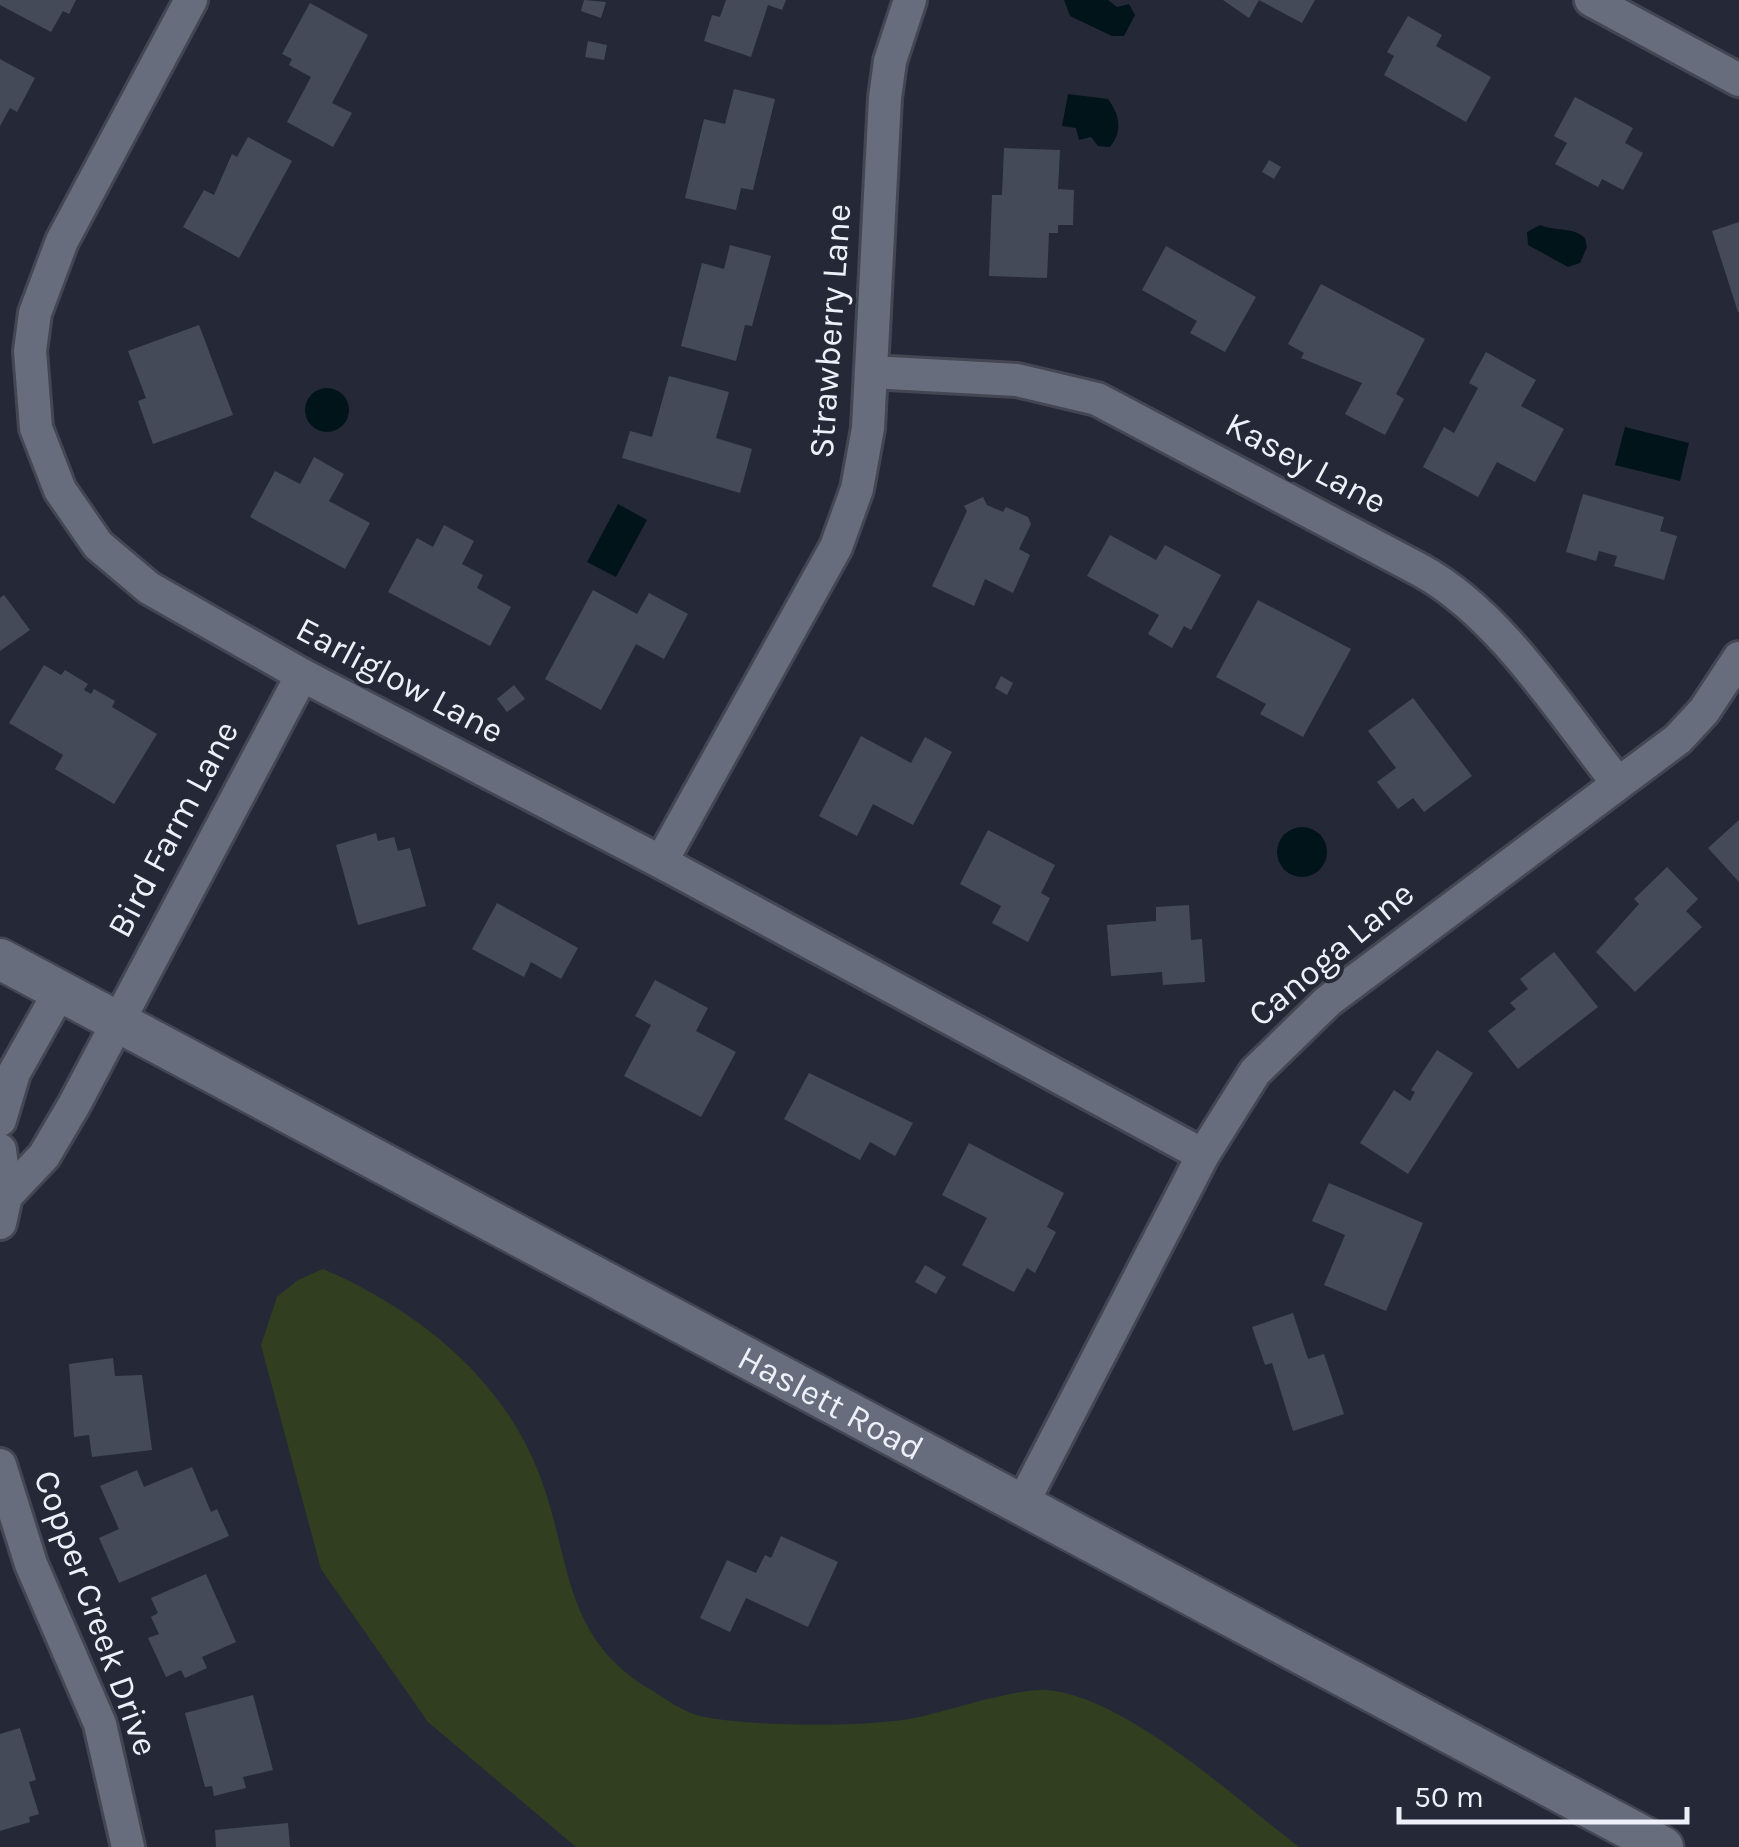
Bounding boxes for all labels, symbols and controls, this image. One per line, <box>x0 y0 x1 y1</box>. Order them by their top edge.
street label: Strawberry Lane <box>801 202 859 460</box>
street label: Kasey Lane <box>1219 404 1393 522</box>
street label: Earliglow Lane <box>289 608 511 752</box>
street label: Bird Farm Lane <box>99 714 247 944</box>
street label: Canoga Lane <box>1240 873 1422 1035</box>
street label: Haslett Road <box>731 1337 931 1469</box>
street label: Copper Creek Drive <box>25 1465 167 1761</box>
scale bar <box>1399 1762 1686 1824</box>
text: 50 m <box>1414 1779 1484 1815</box>

